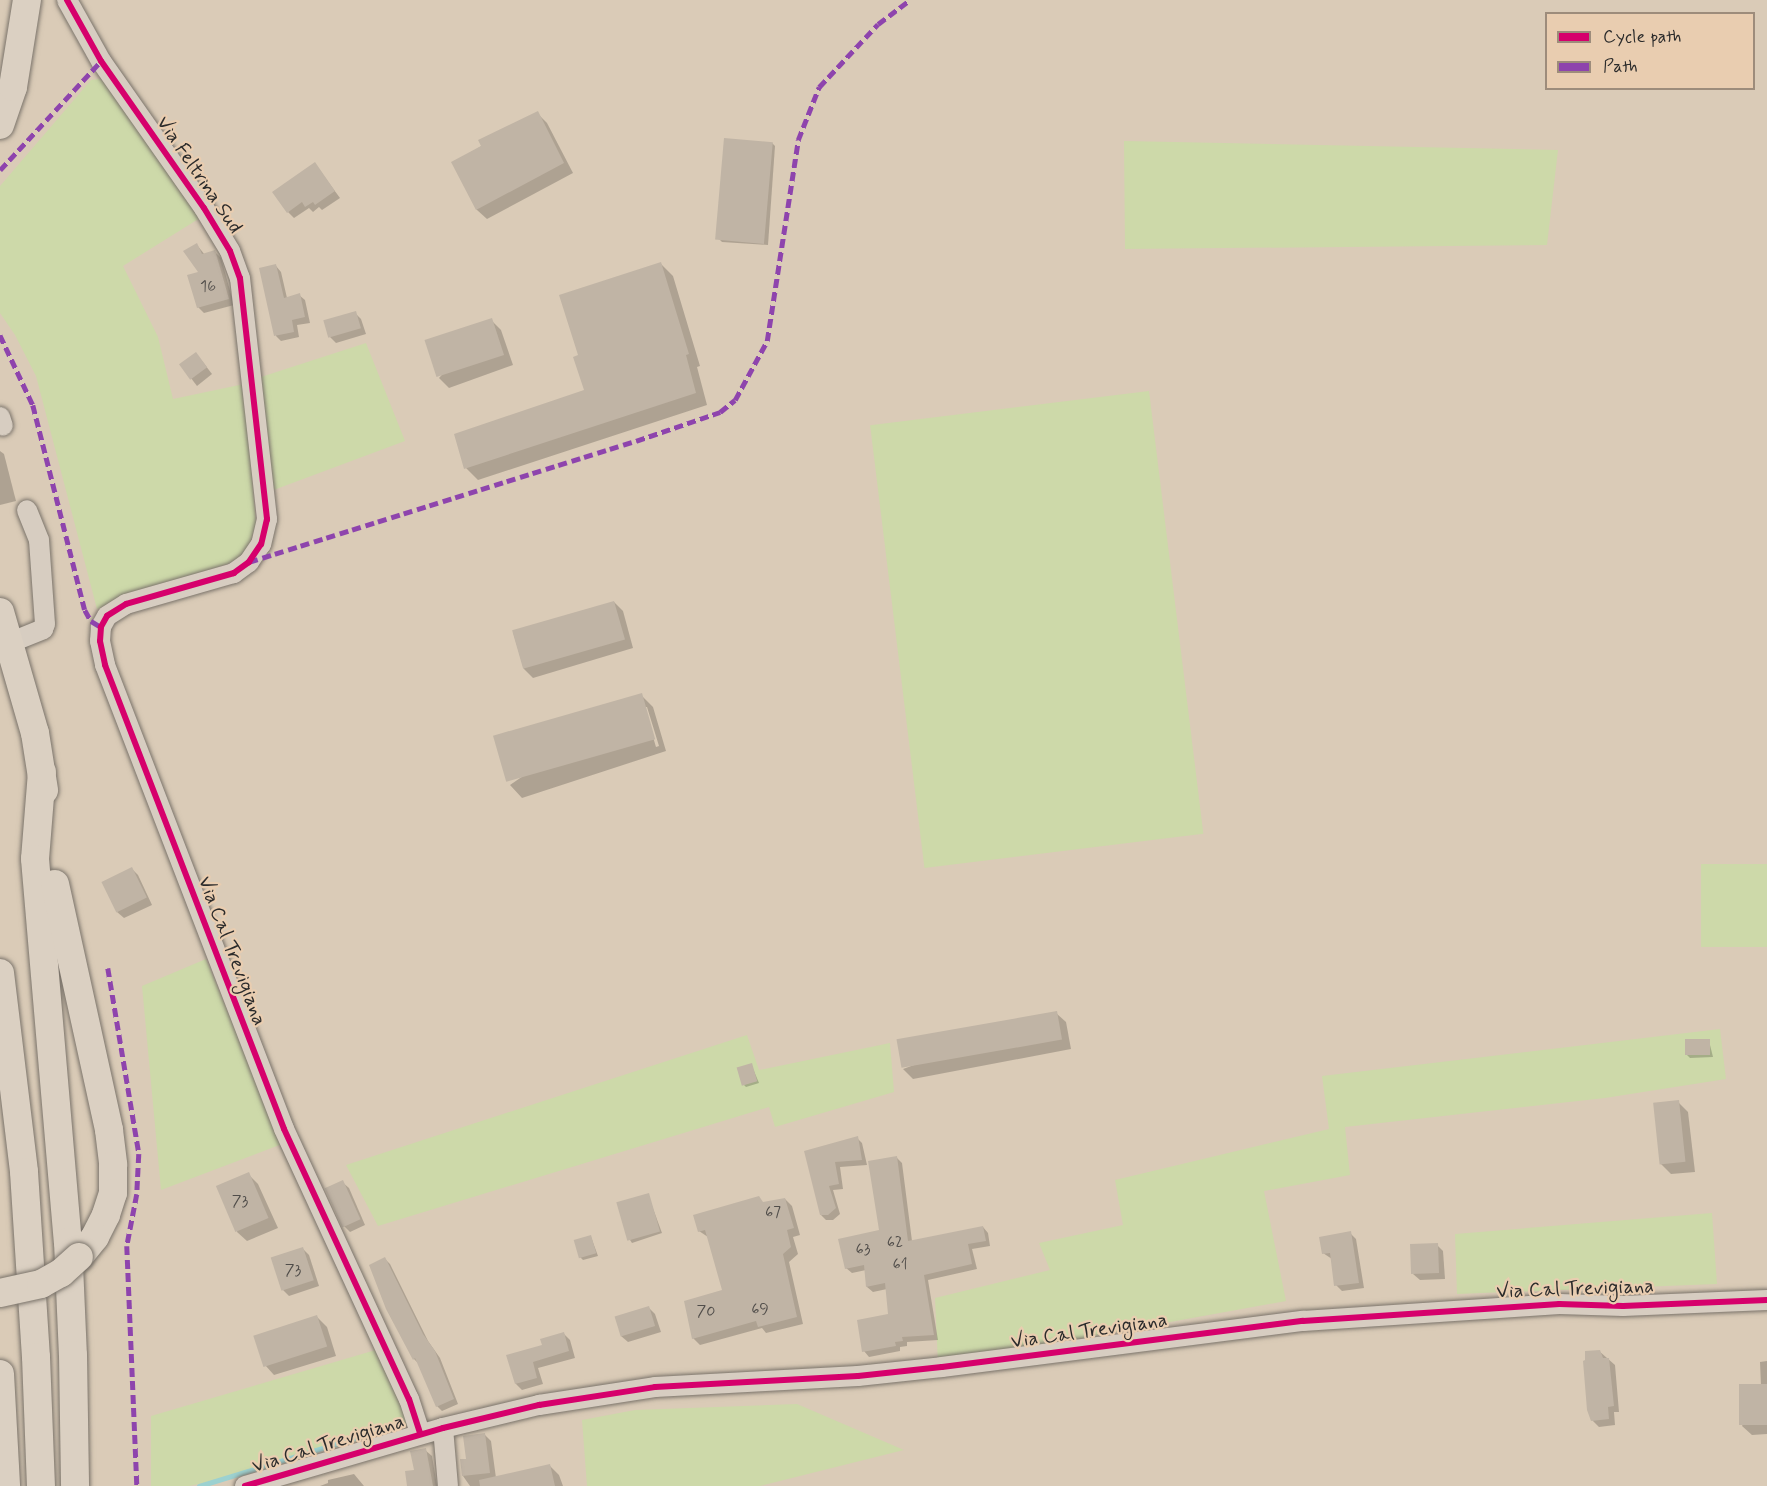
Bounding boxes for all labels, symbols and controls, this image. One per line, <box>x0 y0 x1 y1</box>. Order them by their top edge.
legend <box>1545 12 1755 90</box>
text: Cycle path <box>1603 25 1681 49</box>
text: Path <box>1603 55 1638 79</box>
street label: Via Feltrina Sud <box>150 111 248 239</box>
house number: 16 <box>200 277 216 297</box>
street label: Via Cal Trevigiana <box>194 876 270 1026</box>
house number: 73 <box>232 1192 248 1212</box>
house number: 67 <box>765 1203 781 1223</box>
house number: 62 <box>887 1233 903 1253</box>
house number: 63 <box>856 1240 870 1260</box>
house number: 61 <box>892 1255 908 1275</box>
house number: 73 <box>285 1261 301 1281</box>
street label: Via Cal Trevigiana <box>1499 1274 1651 1304</box>
house number: 69 <box>751 1300 769 1320</box>
house number: 70 <box>697 1302 715 1322</box>
street label: Via Cal Trevigiana <box>1013 1309 1165 1353</box>
street label: Via Cal Trevigiana <box>252 1410 404 1478</box>

